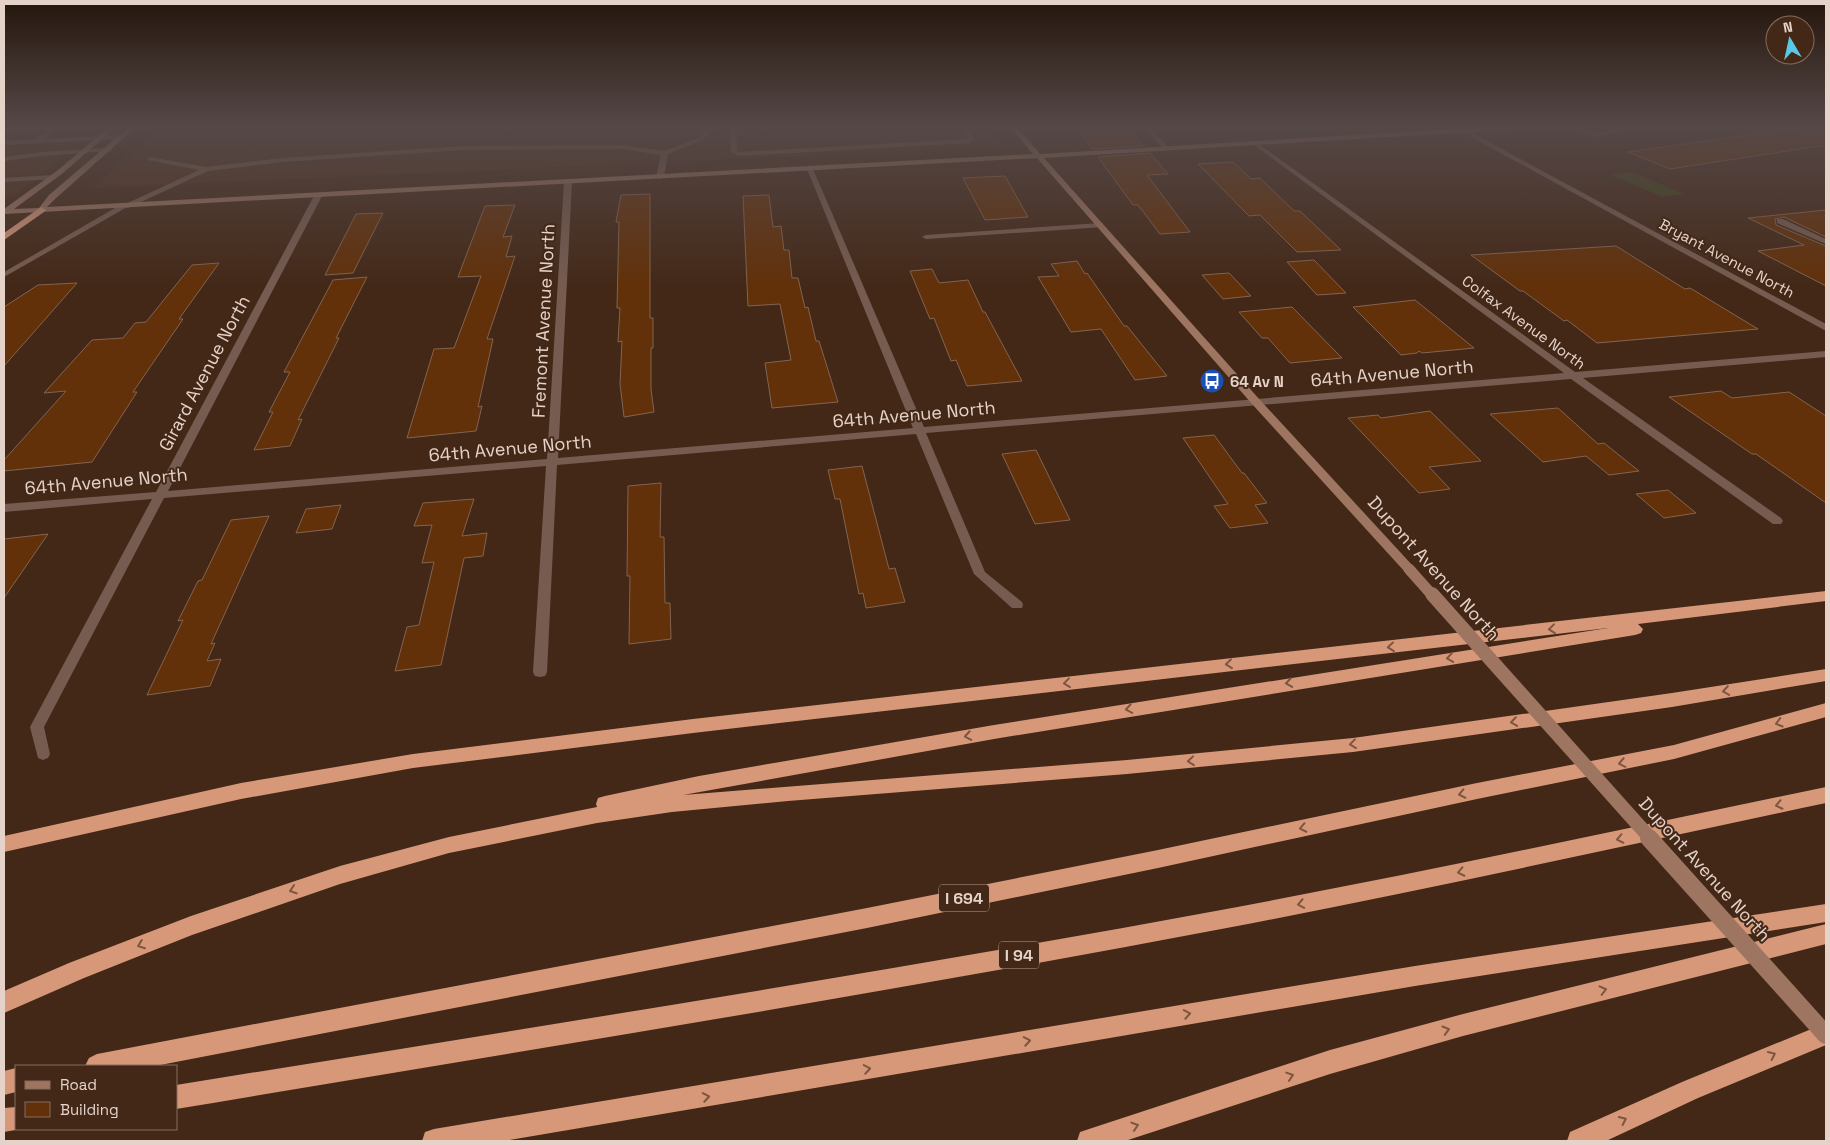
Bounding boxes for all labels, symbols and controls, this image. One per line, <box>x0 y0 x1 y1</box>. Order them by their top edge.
north arrow <box>1765 15 1815 65</box>
text: N <box>1782 18 1794 37</box>
street label: Bryant Avenue North <box>1656 214 1798 302</box>
street label: Fremont Avenue North <box>526 223 560 419</box>
street label: Colfax Avenue North <box>1459 271 1589 373</box>
street label: Girard Avenue North <box>153 291 255 455</box>
street label: 64th Avenue North <box>1310 354 1474 392</box>
bus stop icon: 64 Av N <box>1199 368 1225 394</box>
place label: 64 Av N <box>1230 372 1284 391</box>
street label: 64th Avenue North <box>832 395 996 433</box>
street label: 64th Avenue North <box>428 429 592 467</box>
street label: 64th Avenue North <box>24 462 188 500</box>
street label: Dupont Avenue North <box>1363 491 1505 645</box>
one-way arrow <box>1548 623 1556 634</box>
one-way arrow <box>1386 641 1394 652</box>
one-way arrow <box>1445 653 1454 663</box>
one-way arrow <box>1225 658 1233 669</box>
one-way arrow <box>1063 677 1071 688</box>
one-way arrow <box>1285 678 1293 688</box>
one-way arrow <box>1722 685 1730 696</box>
one-way arrow <box>1124 703 1133 713</box>
one-way arrow <box>1509 716 1517 727</box>
one-way arrow <box>1775 717 1784 727</box>
one-way arrow <box>964 730 972 741</box>
one-way arrow <box>1348 738 1356 749</box>
one-way arrow <box>1187 755 1195 766</box>
one-way arrow <box>1617 757 1626 767</box>
one-way arrow <box>1458 788 1467 799</box>
street label: Dupont Avenue North <box>1634 792 1776 946</box>
one-way arrow <box>1774 799 1783 810</box>
one-way arrow <box>1299 822 1308 833</box>
one-way arrow <box>1615 833 1624 844</box>
one-way arrow <box>1456 866 1465 877</box>
one-way arrow <box>290 884 298 894</box>
road number: I 694 <box>939 884 989 911</box>
one-way arrow <box>1297 898 1306 909</box>
one-way arrow <box>137 939 145 949</box>
road number: I 94 <box>999 942 1039 968</box>
one-way arrow <box>1599 985 1608 996</box>
one-way arrow <box>1183 1010 1191 1020</box>
one-way arrow <box>1441 1025 1449 1035</box>
one-way arrow <box>1022 1037 1031 1047</box>
one-way arrow <box>1767 1051 1776 1062</box>
one-way arrow <box>862 1064 871 1074</box>
legend <box>15 1065 178 1130</box>
one-way arrow <box>1285 1071 1293 1081</box>
text: Road <box>60 1075 97 1094</box>
one-way arrow <box>702 1092 711 1102</box>
text: Building <box>60 1100 119 1119</box>
one-way arrow <box>1618 1116 1627 1127</box>
one-way arrow <box>1131 1122 1139 1132</box>

